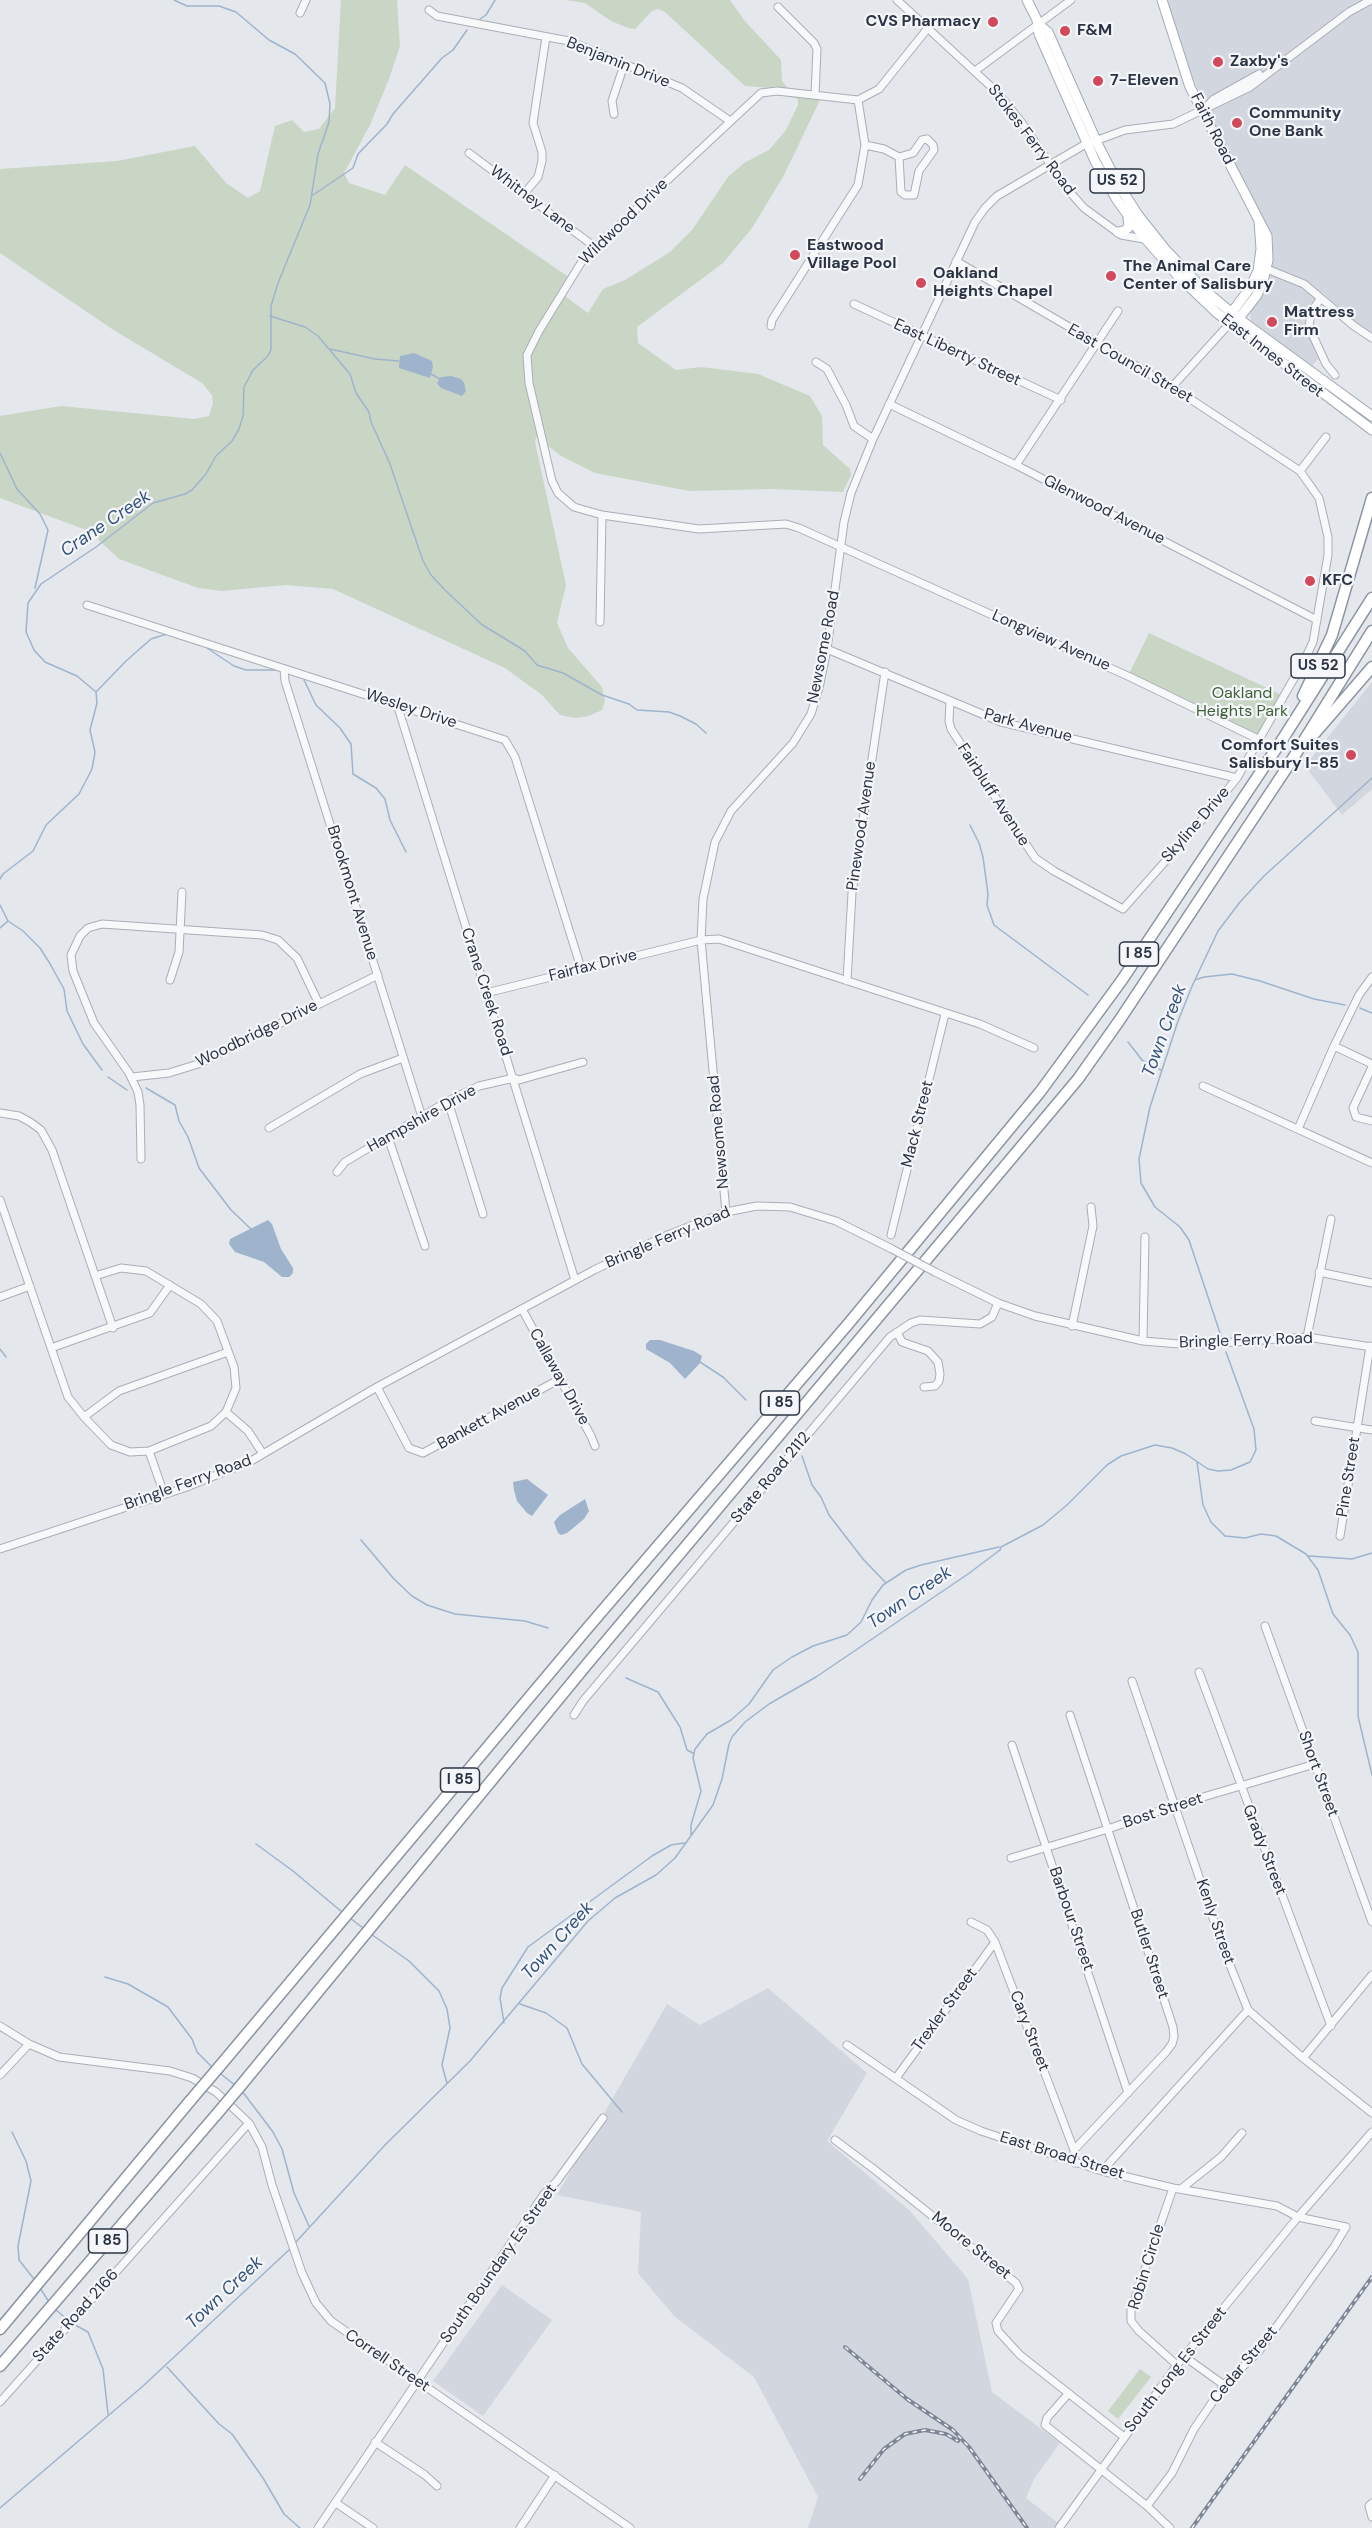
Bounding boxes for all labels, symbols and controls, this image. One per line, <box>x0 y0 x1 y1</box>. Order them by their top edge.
place label: CVS Pharmacy <box>866 12 981 32</box>
marker: CVS Pharmacy <box>986 15 1000 29</box>
place label: F&M <box>1077 21 1112 41</box>
marker: F&M <box>1058 24 1072 38</box>
street label: Benjamin Drive <box>563 34 673 92</box>
place label: Zaxby's <box>1230 52 1289 72</box>
marker: Zaxby's <box>1211 55 1225 69</box>
place label: 7-Eleven <box>1110 71 1179 91</box>
marker: 7-Eleven <box>1091 74 1105 88</box>
street label: Stokes Ferry Road <box>983 81 1079 199</box>
street label: Faith Road <box>1186 90 1238 168</box>
place label: Community One Bank <box>1249 104 1341 142</box>
marker: Community One Bank <box>1230 116 1244 130</box>
street label: Whitney Lane <box>486 162 578 238</box>
road number: US 52 <box>1090 169 1144 193</box>
street label: Wildwood Drive <box>576 175 672 269</box>
place label: Eastwood Village Pool <box>807 236 896 274</box>
marker: Eastwood Village Pool <box>788 248 802 262</box>
place label: The Animal Care Center of Salisbury <box>1123 257 1273 295</box>
place label: Oakland Heights Chapel <box>933 264 1053 302</box>
marker: The Animal Care Center of Salisbury <box>1104 269 1118 283</box>
marker: Oakland Heights Chapel <box>914 276 928 290</box>
place label: Mattress Firm <box>1284 303 1354 341</box>
street label: East Innes Street <box>1217 310 1327 402</box>
street label: East Liberty Street <box>890 315 1024 391</box>
marker: Mattress Firm <box>1265 315 1279 329</box>
street label: East Council Street <box>1064 320 1196 408</box>
street label: Glenwood Avenue <box>1040 471 1168 549</box>
water label: Crane Creek <box>57 486 155 562</box>
place label: KFC <box>1322 571 1353 591</box>
marker: KFC <box>1303 574 1317 588</box>
street label: Newsome Road <box>804 589 844 705</box>
street label: Longview Avenue <box>989 606 1113 676</box>
road number: US 52 <box>1291 654 1345 678</box>
park label: Oakland Heights Park <box>1196 684 1288 722</box>
street label: Wesley Drive <box>363 685 459 733</box>
street label: Park Avenue <box>982 705 1074 747</box>
place label: Comfort Suites Salisbury I-85 <box>1221 736 1339 774</box>
street label: Fairbluff Avenue <box>953 740 1033 850</box>
marker: Comfort Suites Salisbury I-85 <box>1344 748 1358 762</box>
street label: Pinewood Avenue <box>843 760 881 892</box>
street label: Skyline Drive <box>1158 783 1234 867</box>
street label: Brookmont Avenue <box>322 823 382 963</box>
street label: Crane Creek Road <box>456 926 516 1058</box>
road number: I 85 <box>1120 942 1158 966</box>
street label: Fairfax Drive <box>547 946 639 986</box>
water label: Town Creek <box>1138 982 1192 1080</box>
street label: Woodbridge Drive <box>193 996 321 1072</box>
street label: Newsome Road <box>704 1074 734 1190</box>
street label: Mack Street <box>898 1079 938 1169</box>
street label: Hampshire Drive <box>364 1081 480 1157</box>
street label: Bringle Ferry Road <box>603 1203 733 1273</box>
street label: Callaway Drive <box>525 1325 593 1429</box>
street label: Bringle Ferry Road <box>1179 1329 1313 1353</box>
street label: Bankett Avenue <box>434 1382 544 1454</box>
road number: I 85 <box>760 1391 800 1415</box>
street label: State Road 2112 <box>727 1428 815 1528</box>
street label: Pine Street <box>1333 1436 1365 1518</box>
street label: Bringle Ferry Road <box>122 1451 254 1515</box>
water label: Town Creek <box>864 1562 956 1634</box>
street label: Short Street <box>1294 1729 1342 1819</box>
road number: I 85 <box>440 1768 480 1792</box>
street label: Bost Street <box>1121 1789 1205 1833</box>
street label: Grady Street <box>1238 1802 1290 1898</box>
street label: Barbour Street <box>1044 1865 1098 1973</box>
street label: Kenly Street <box>1191 1877 1239 1967</box>
water label: Town Creek <box>517 1898 599 1984</box>
street label: Butler Street <box>1125 1907 1173 2001</box>
street label: Trexler Street <box>908 1965 982 2055</box>
street label: Cary Street <box>1005 1988 1053 2074</box>
street label: East Broad Street <box>997 2128 1127 2184</box>
street label: South Boundary Es Street <box>437 2181 561 2347</box>
street label: Moore Street <box>927 2208 1015 2284</box>
street label: Robin Circle <box>1125 2222 1169 2312</box>
road number: I 85 <box>88 2229 128 2253</box>
water label: Town Creek <box>182 2252 268 2334</box>
street label: State Road 2166 <box>29 2265 123 2367</box>
street label: South Long Es Street <box>1121 2303 1231 2437</box>
street label: Cedar Street <box>1206 2323 1282 2407</box>
street label: Correll Street <box>341 2326 433 2396</box>

